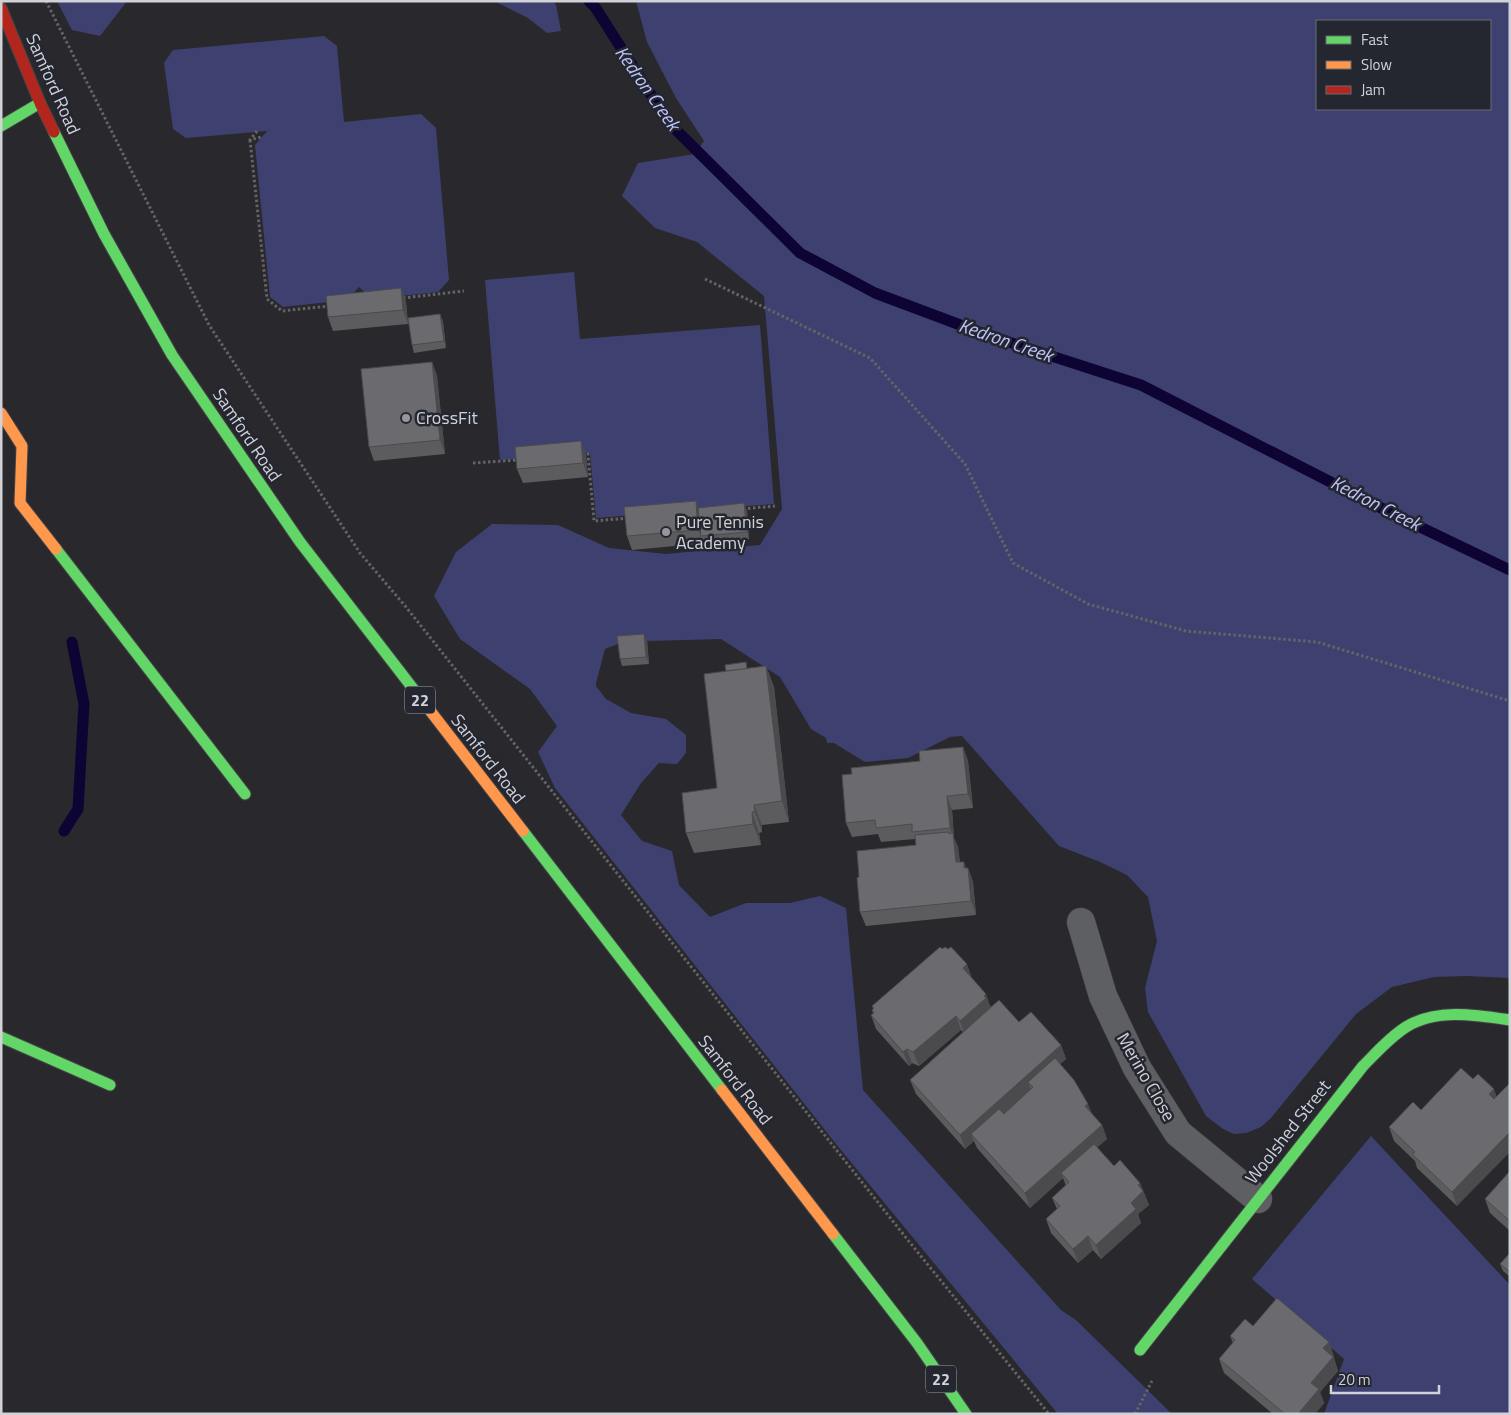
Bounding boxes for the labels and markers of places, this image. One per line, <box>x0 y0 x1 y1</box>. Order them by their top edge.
place label: CrossFit <box>416 404 478 431</box>
marker: CrossFit <box>400 412 412 424</box>
place label: Pure Tennis Academy <box>676 508 764 556</box>
marker: Pure Tennis Academy <box>660 526 672 538</box>

